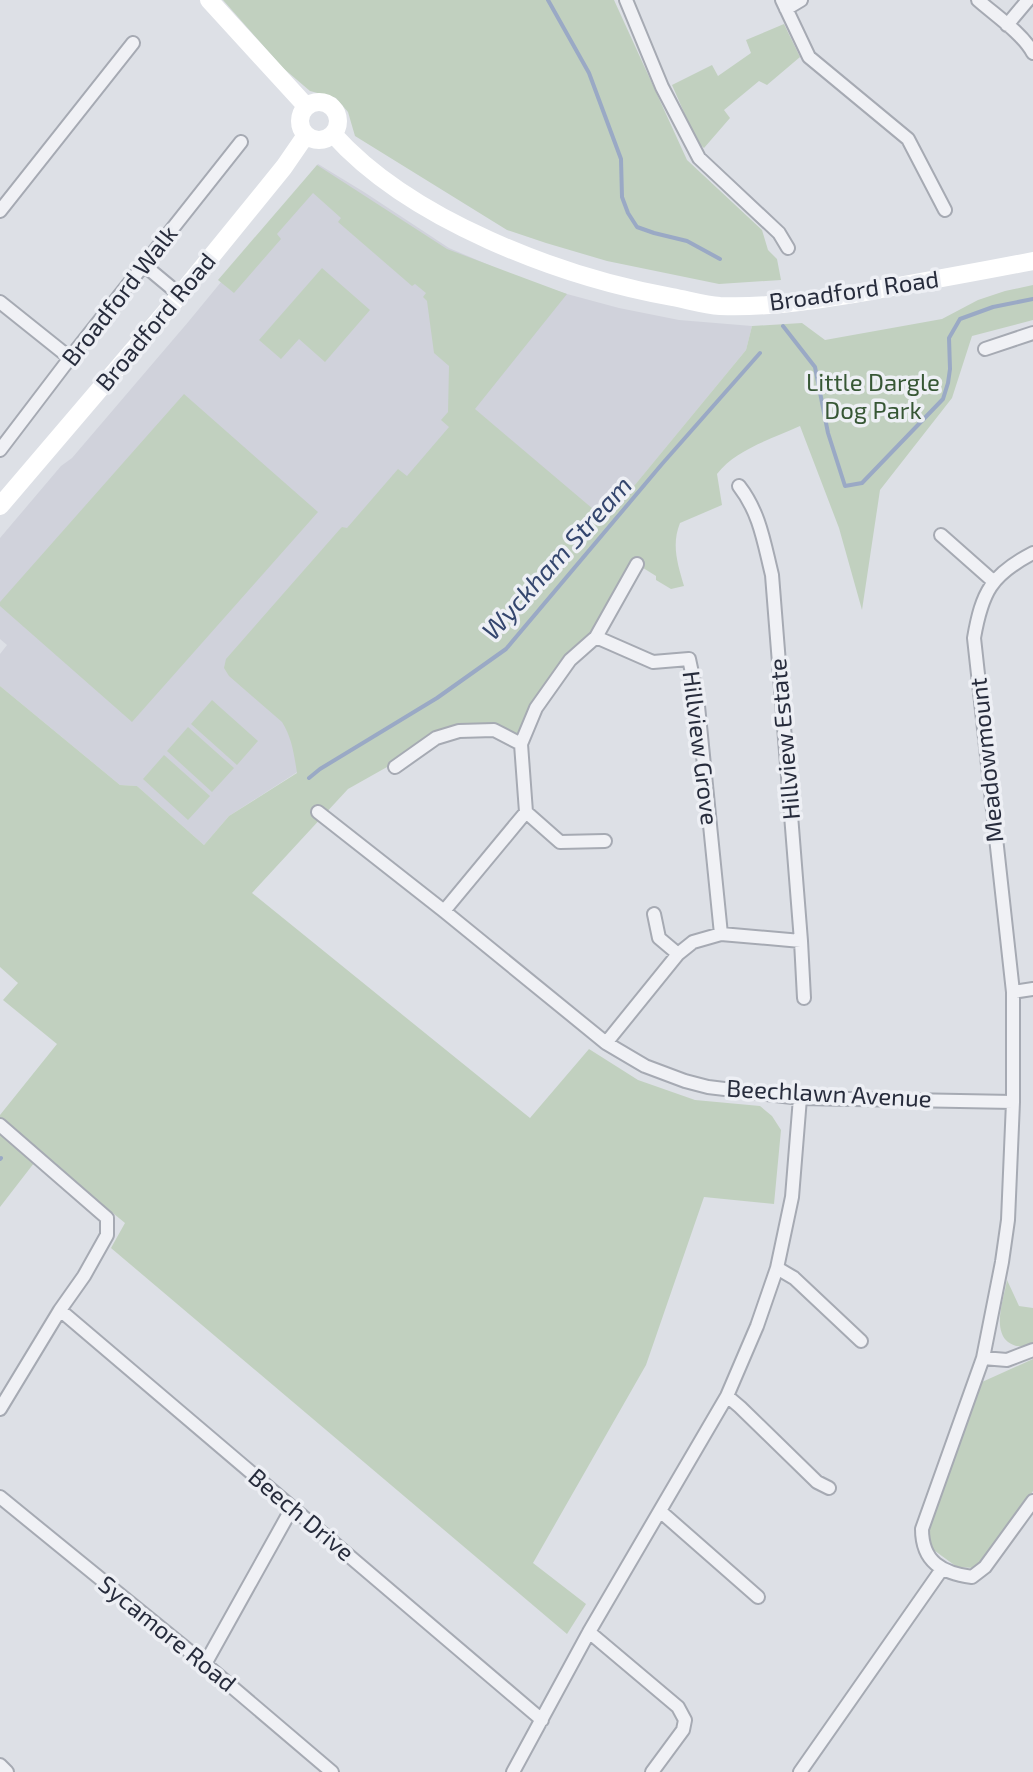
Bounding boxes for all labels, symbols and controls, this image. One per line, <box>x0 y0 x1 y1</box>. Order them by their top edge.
street label: Broadford Walk <box>55 219 183 371</box>
street label: Broadford Road <box>89 246 221 396</box>
street label: Broadford Road <box>767 263 941 316</box>
park label: Little Dargle Dog Park <box>806 367 940 424</box>
water label: Wyckham Stream <box>474 469 638 646</box>
street label: Hillview Estate <box>762 657 805 821</box>
street label: Hillview Grove <box>678 669 725 827</box>
street label: Meadowmount <box>962 676 1009 844</box>
street label: Beechlawn Avenue <box>726 1073 932 1112</box>
street label: Beech Drive <box>243 1461 361 1566</box>
street label: Sycamore Road <box>93 1569 242 1697</box>

